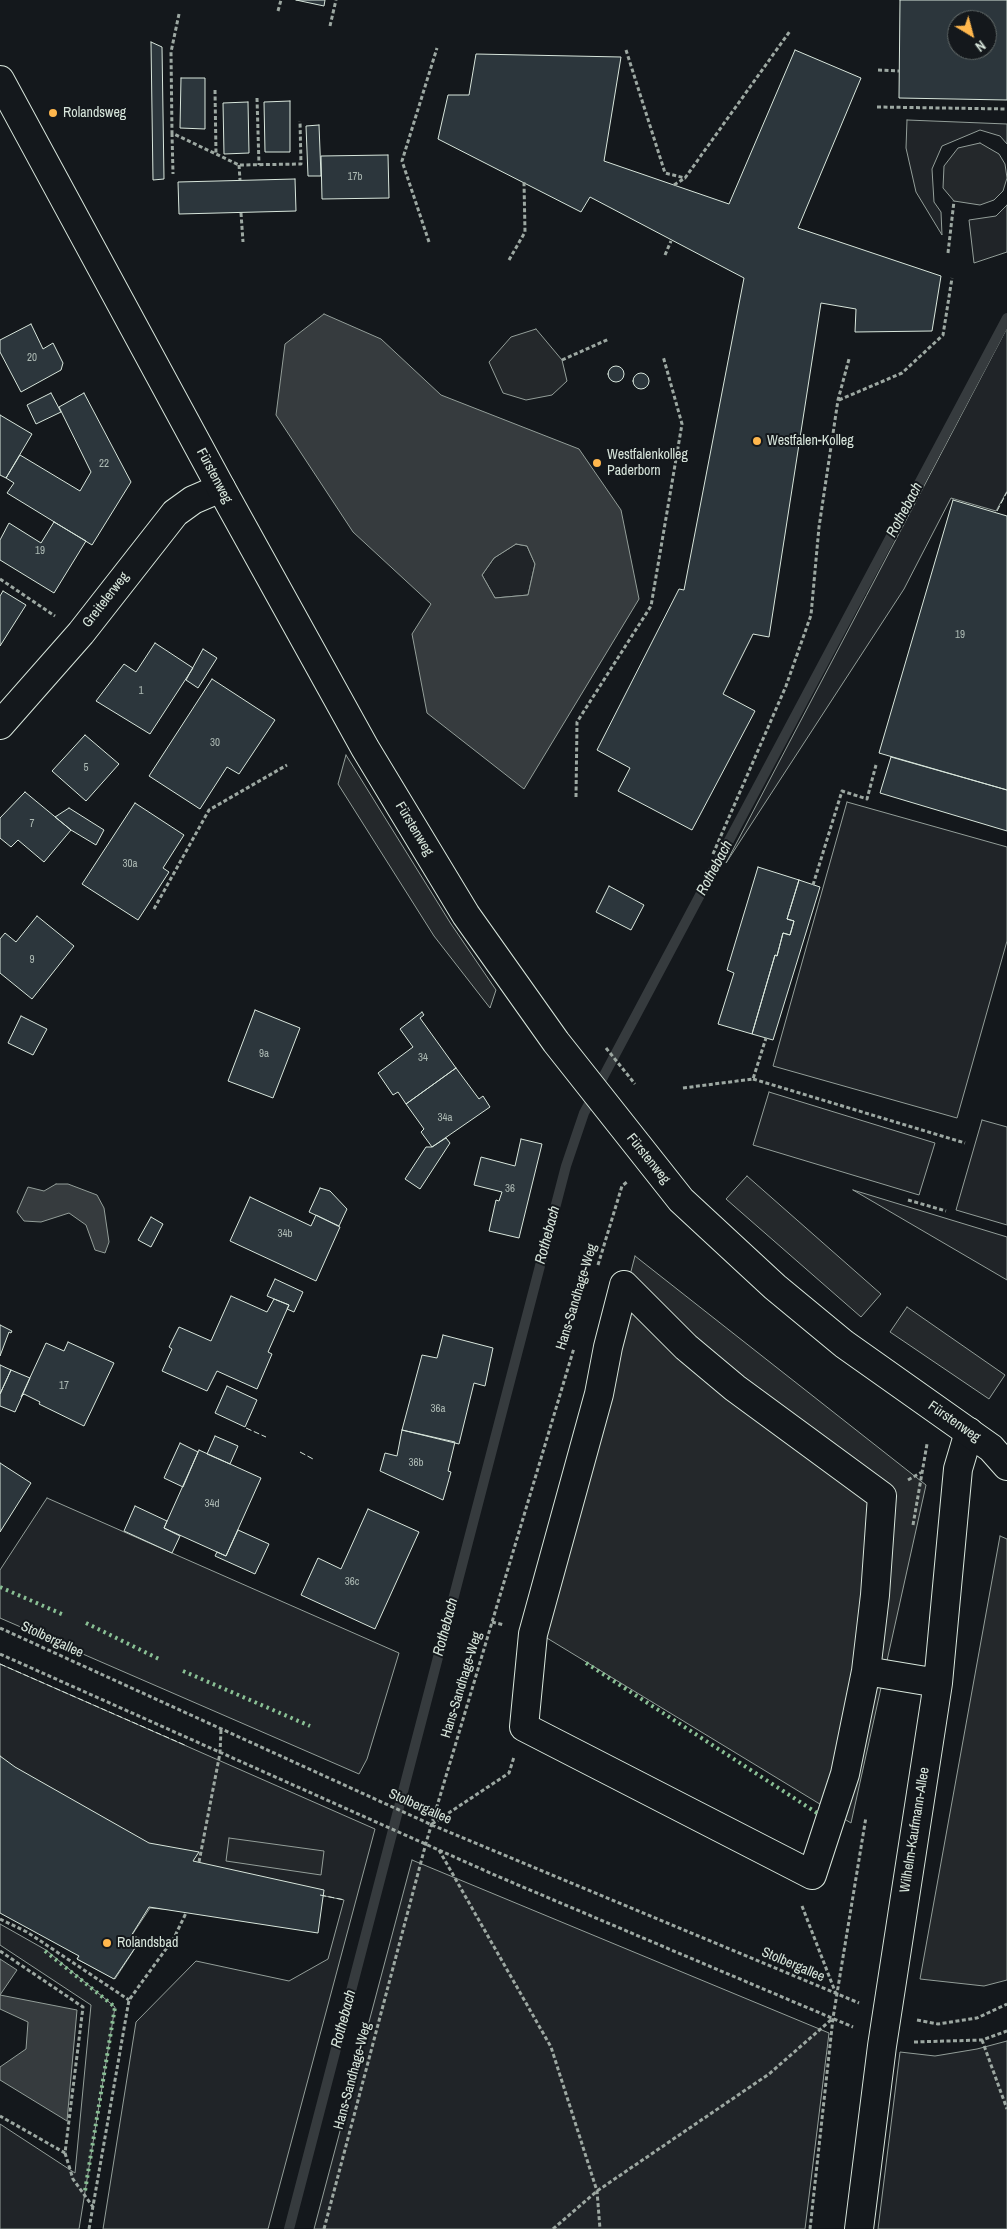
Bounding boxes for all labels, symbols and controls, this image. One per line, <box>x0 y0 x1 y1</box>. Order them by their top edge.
north arrow <box>947 10 997 60</box>
text: N <box>972 36 989 56</box>
place label: Rolandsweg <box>63 105 126 121</box>
marker: Rolandsweg <box>47 107 59 119</box>
house number: 17b <box>347 170 363 184</box>
house number: 20 <box>27 351 37 365</box>
place label: Westfalen-Kolleg <box>767 433 854 449</box>
marker: Westfalen-Kolleg <box>751 435 763 447</box>
street label: Fürstenweg <box>193 446 235 506</box>
place label: Westfalenkolleg Paderborn <box>607 447 688 480</box>
house number: 22 <box>99 457 109 471</box>
marker: Westfalenkolleg Paderborn <box>591 457 603 469</box>
water label: Rothebach <box>883 480 927 540</box>
house number: 19 <box>35 544 45 558</box>
street label: Greitelerweg <box>79 569 133 631</box>
house number: 19 <box>955 628 965 642</box>
house number: 1 <box>138 684 144 698</box>
house number: 30 <box>210 736 220 750</box>
house number: 5 <box>83 761 89 775</box>
street label: Fürstenweg <box>391 799 437 859</box>
house number: 7 <box>29 817 35 831</box>
water label: Rothebach <box>693 838 737 898</box>
house number: 30a <box>122 857 138 871</box>
house number: 9 <box>29 953 35 967</box>
house number: 9a <box>259 1047 269 1061</box>
house number: 34 <box>418 1051 428 1065</box>
house number: 34a <box>437 1111 453 1125</box>
street label: Fürstenweg <box>623 1130 673 1188</box>
house number: 36 <box>505 1182 515 1196</box>
water label: Rothebach <box>532 1204 564 1266</box>
house number: 34b <box>277 1227 293 1241</box>
street label: Hans-Sandhage-Weg <box>553 1242 601 1352</box>
house number: 17 <box>59 1379 69 1393</box>
street label: Fürstenweg <box>925 1398 983 1446</box>
house number: 36a <box>430 1402 446 1416</box>
house number: 36b <box>408 1456 424 1470</box>
house number: 34d <box>204 1497 220 1511</box>
house number: 36c <box>345 1575 359 1589</box>
water label: Rothebach <box>430 1596 462 1658</box>
street label: Stolbergallee <box>18 1618 86 1662</box>
street label: Hans-Sandhage-Weg <box>438 1630 486 1740</box>
street label: Wilhelm-Kaufmann-Allee <box>897 1766 933 1894</box>
street label: Stolbergallee <box>386 1786 454 1828</box>
place label: Rolandsbad <box>117 1935 178 1951</box>
marker: Rolandsbad <box>101 1937 113 1949</box>
street label: Stolbergallee <box>759 1944 827 1986</box>
water label: Rothebach <box>328 1988 360 2050</box>
street label: Hans-Sandhage-Weg <box>331 2021 375 2131</box>

